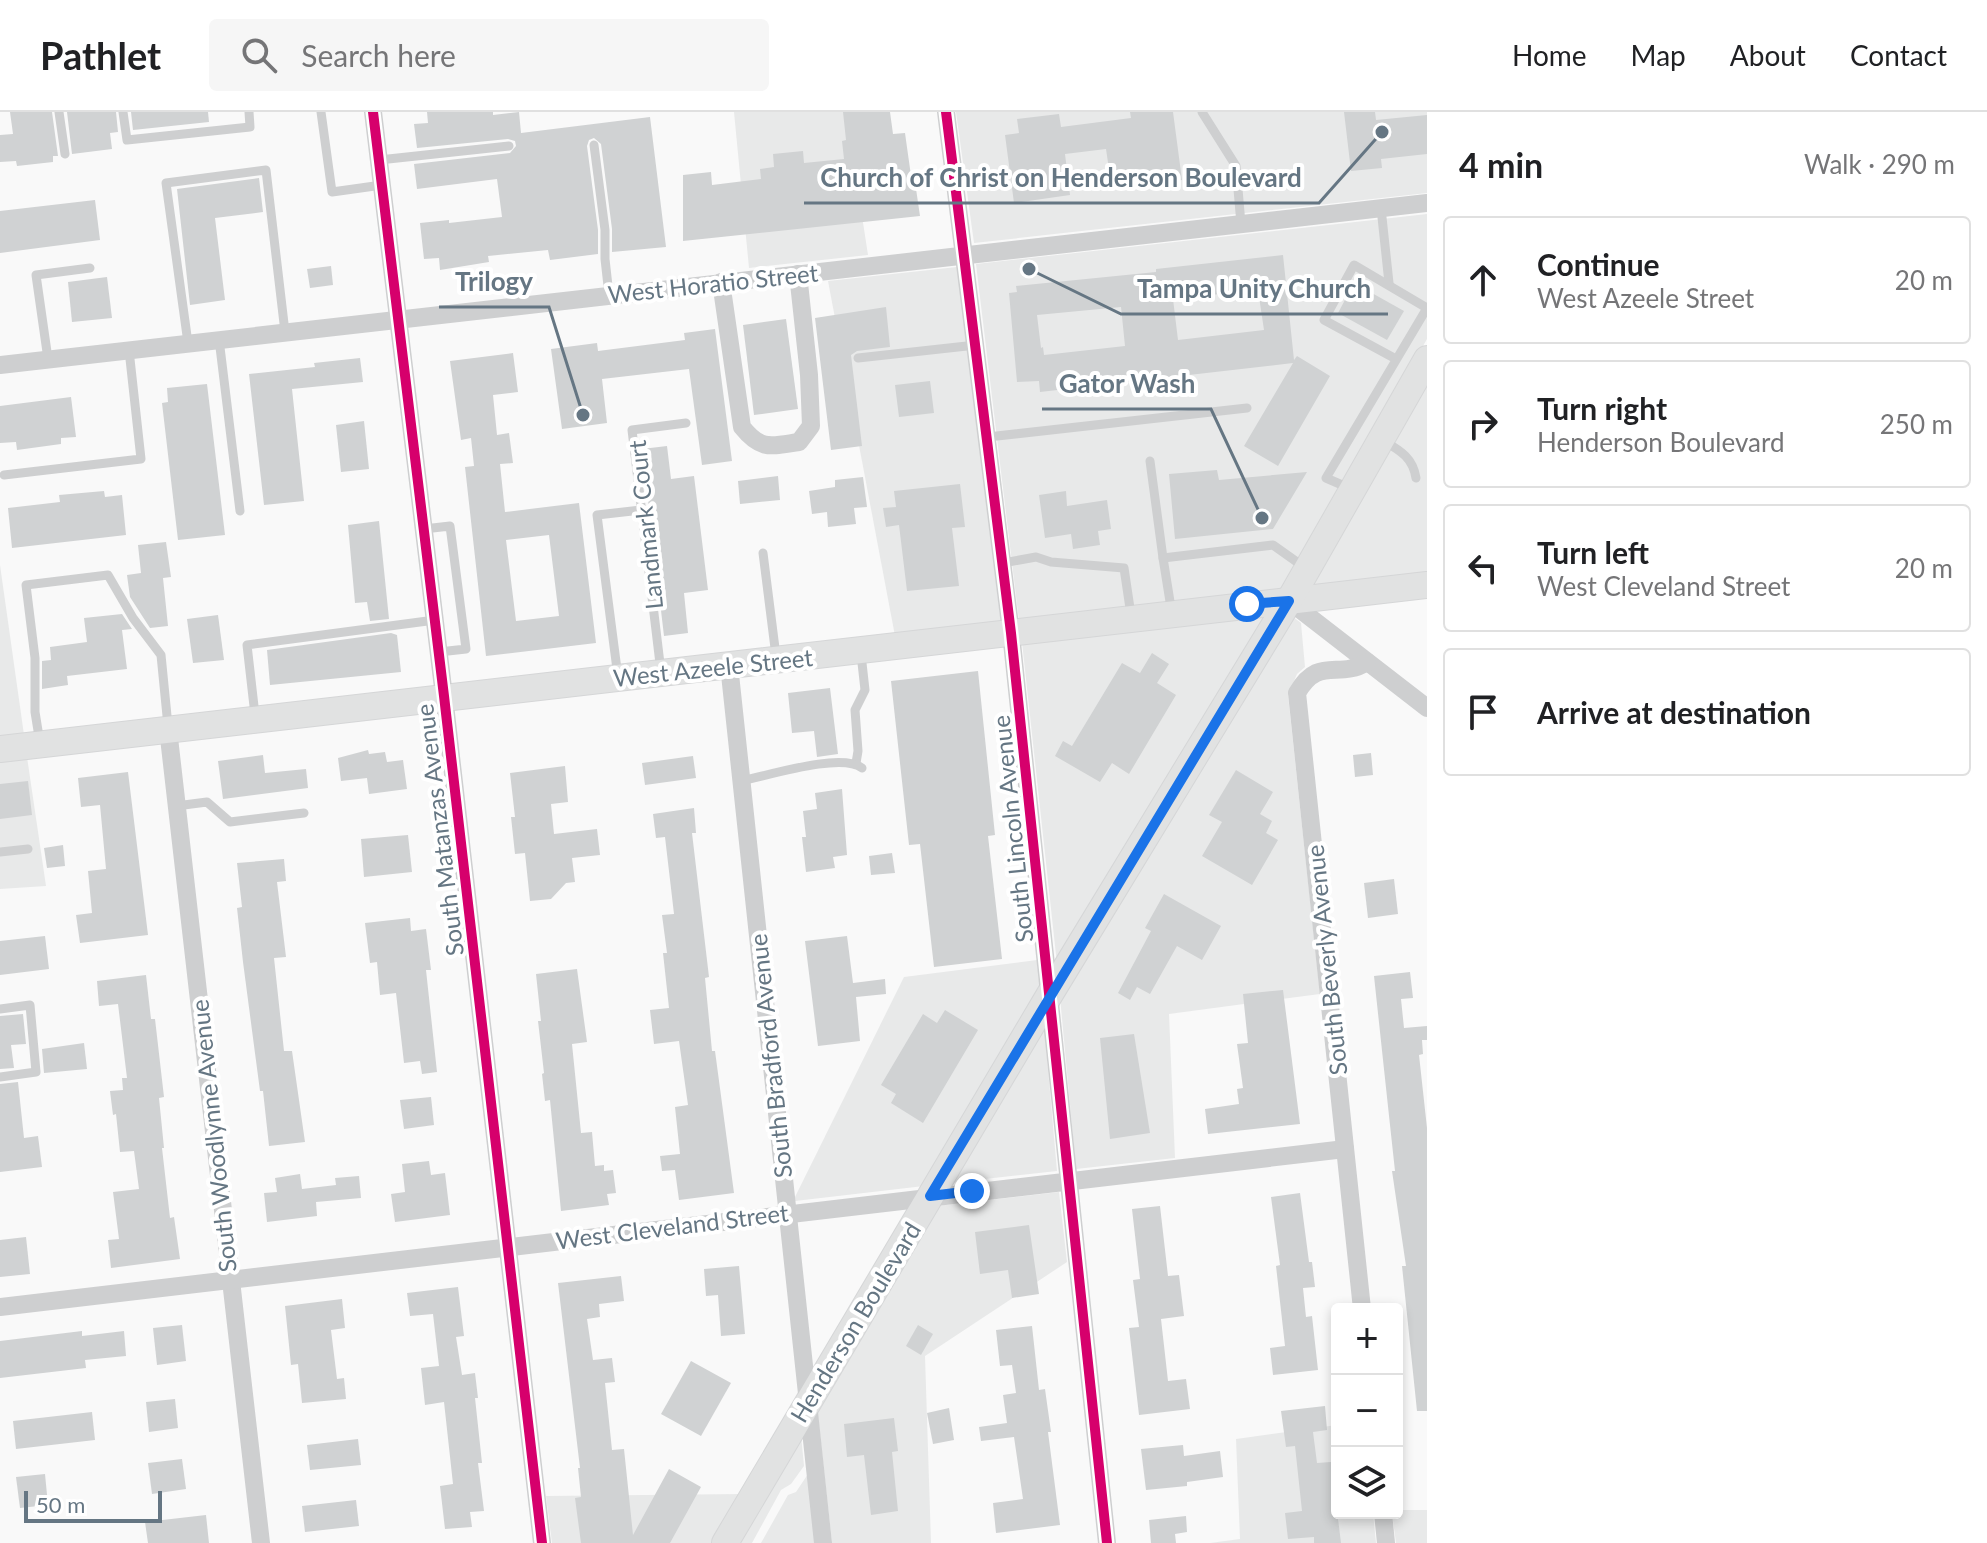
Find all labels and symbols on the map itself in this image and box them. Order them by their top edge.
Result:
callout: Church of Christ on Henderson Boulevard [804,153,1319,203]
text: Church of Christ on Henderson Boulevard [820,161,1302,193]
callout: Trilogy [439,257,549,307]
street label: West Horatio Street [607,258,820,308]
callout: Tampa Unity Church [1121,264,1388,314]
text: Trilogy [455,265,533,297]
text: Tampa Unity Church [1137,272,1371,304]
callout: Gator Wash [1042,359,1211,409]
text: Gator Wash [1059,367,1195,399]
street label: Landmark Court [622,439,668,611]
route start [1229,586,1265,622]
street label: West Azeele Street [612,642,815,692]
street label: South Matanzas Avenue [409,702,469,958]
street label: South Lincoln Avenue [986,714,1038,944]
street label: South Beverly Avenue [1299,843,1353,1077]
street label: South Bradford Avenue [743,932,797,1180]
street label: South Woodlynne Avenue [184,998,242,1274]
route end [954,1173,990,1209]
street label: West Cleveland Street [554,1197,790,1255]
street label: Henderson Boulevard [784,1217,926,1427]
scale bar [24,1487,162,1523]

